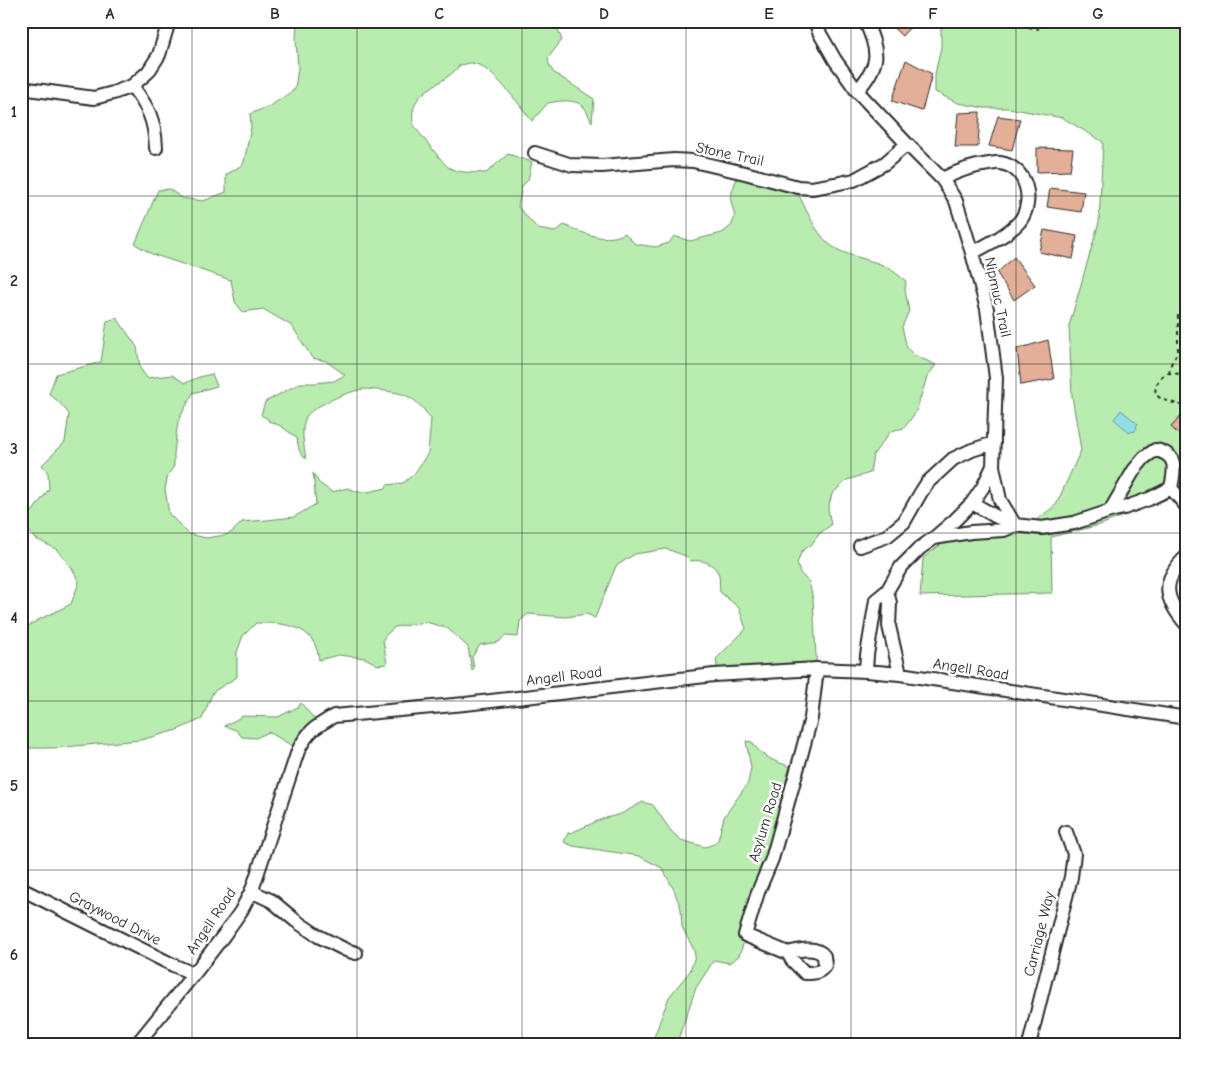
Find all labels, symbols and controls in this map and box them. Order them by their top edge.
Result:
text: A [106,5,115,23]
text: B [270,5,280,23]
text: C [434,5,444,23]
text: D [599,5,609,23]
text: E [764,5,774,23]
text: F [928,5,938,23]
text: G [1092,5,1104,23]
text: 1 [11,103,17,121]
street label: Stone Trail [694,138,766,170]
street label: Nipmuc Trail [981,255,1015,339]
text: 2 [10,272,18,290]
text: 3 [10,440,18,458]
text: 4 [10,609,18,627]
street label: Angell Road [932,654,1010,684]
street label: Angell Road [525,662,603,690]
text: 5 [10,777,18,795]
street label: Asylum Road [744,780,786,864]
street label: Angell Road [182,884,240,958]
street label: Graywood Drive [66,887,164,949]
street label: Carriage Way [1020,889,1058,978]
text: 6 [10,946,18,964]

